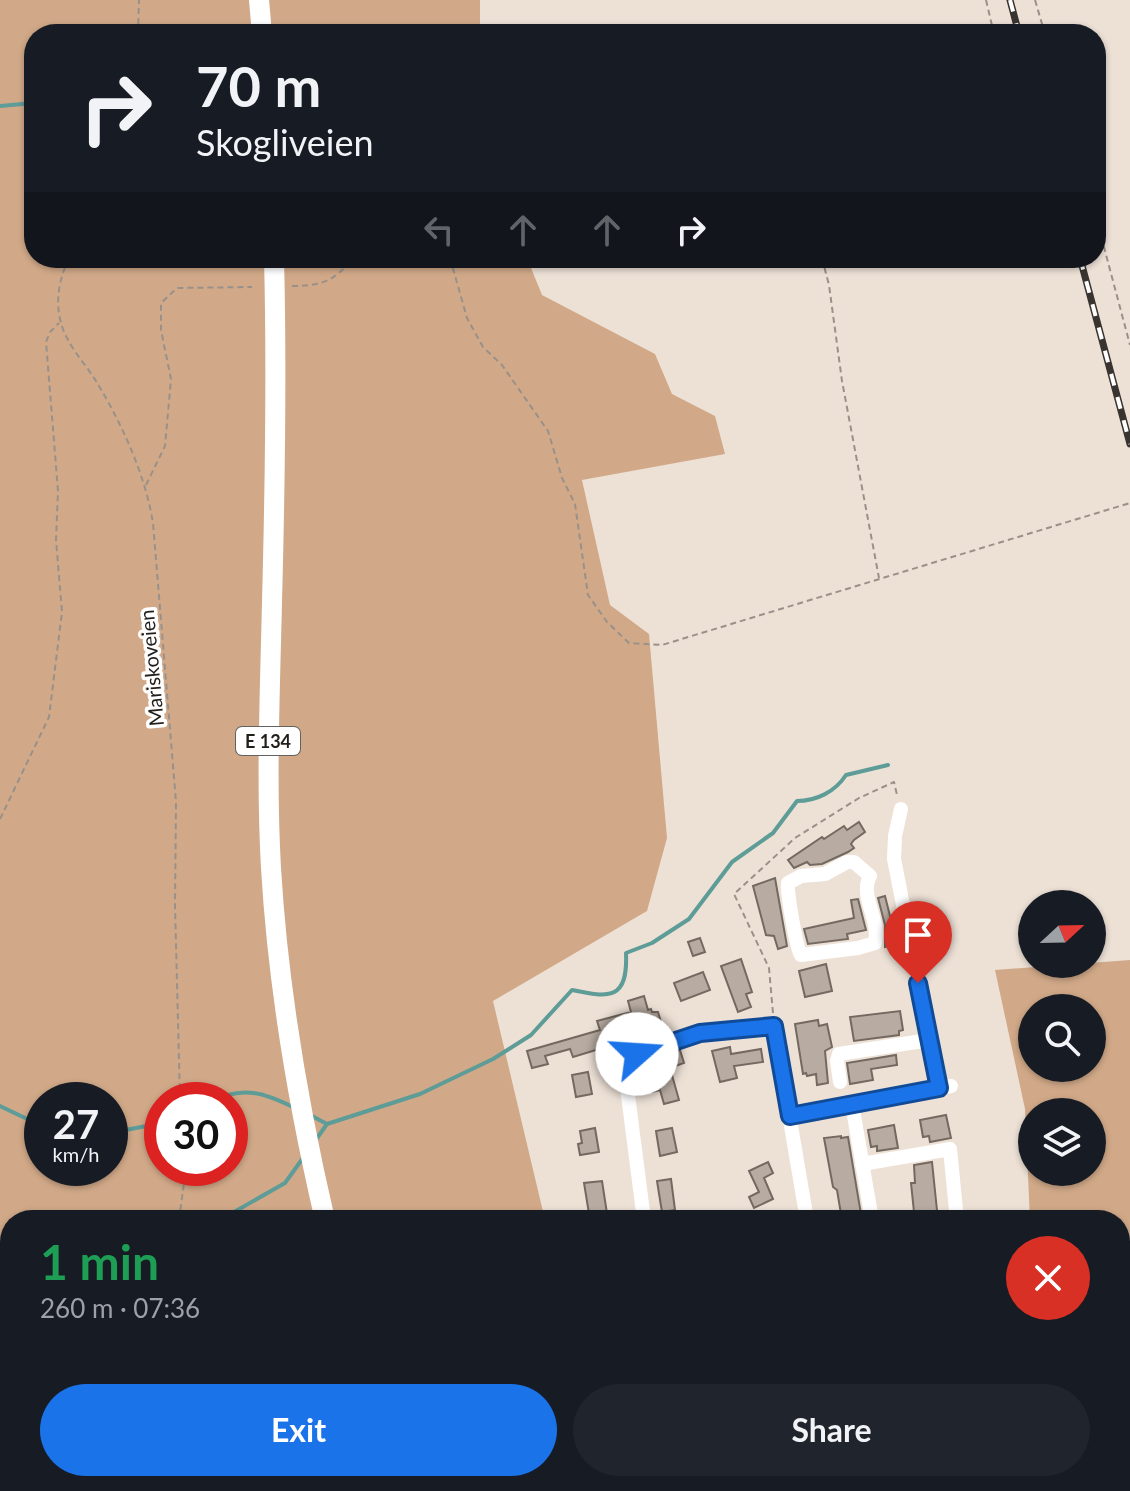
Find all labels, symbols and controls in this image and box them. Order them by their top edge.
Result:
text: 70 m [196,52,321,119]
icon: right [64,56,168,160]
text: Skogliveien [196,120,373,164]
icon: left [417,208,461,252]
icon: ahead [501,208,545,252]
icon: ahead [585,208,629,252]
icon: right [669,208,713,252]
street label: Mariskoveien [134,609,168,727]
road number: E 134 [236,727,300,755]
north arrow [1018,890,1106,978]
map controls [1018,890,1106,1186]
pin [884,901,952,983]
icon: arrive [896,913,940,957]
button: search [1018,994,1106,1082]
position arrow [595,1012,679,1096]
speed limit sign: 30 [144,1082,248,1186]
button: layers [1018,1098,1106,1186]
text: 27 [53,1100,99,1148]
text: km/h [53,1142,99,1166]
text: 1 min [40,1233,159,1290]
button: close [1006,1236,1090,1320]
text: 260 m · 07:36 [40,1292,200,1324]
button: Exit [40,1384,557,1476]
button: Share [573,1384,1090,1476]

